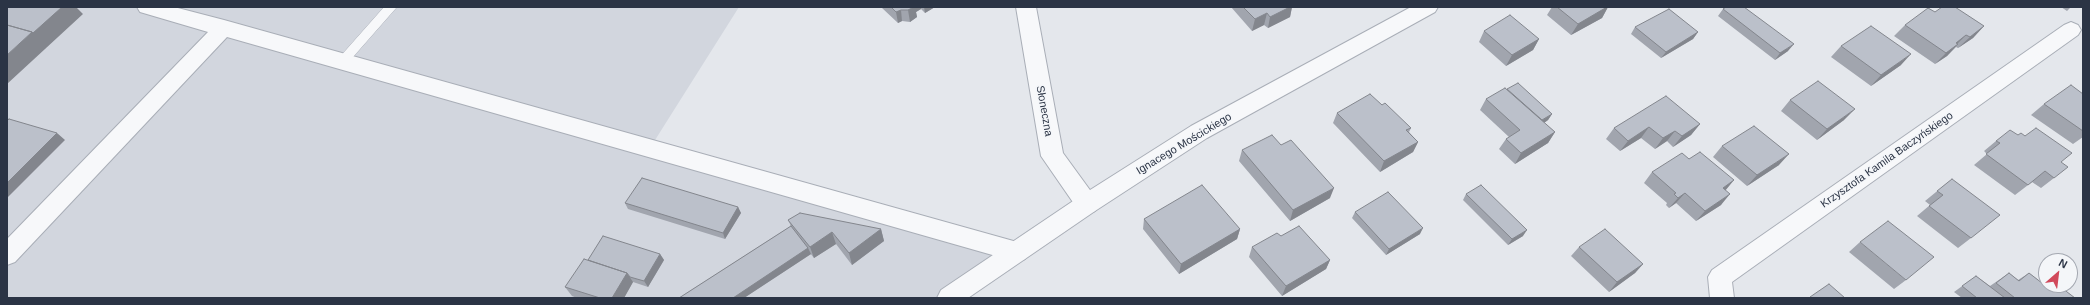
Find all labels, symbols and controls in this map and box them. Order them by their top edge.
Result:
street label: Słoneczna [1033,85,1055,137]
street label: Krzysztofa Kamila Baczyńskiego [1818,109,1956,211]
street label: Ignacego Mościckiego [1134,110,1234,178]
north arrow [2038,253,2078,293]
text: N [2057,256,2069,270]

